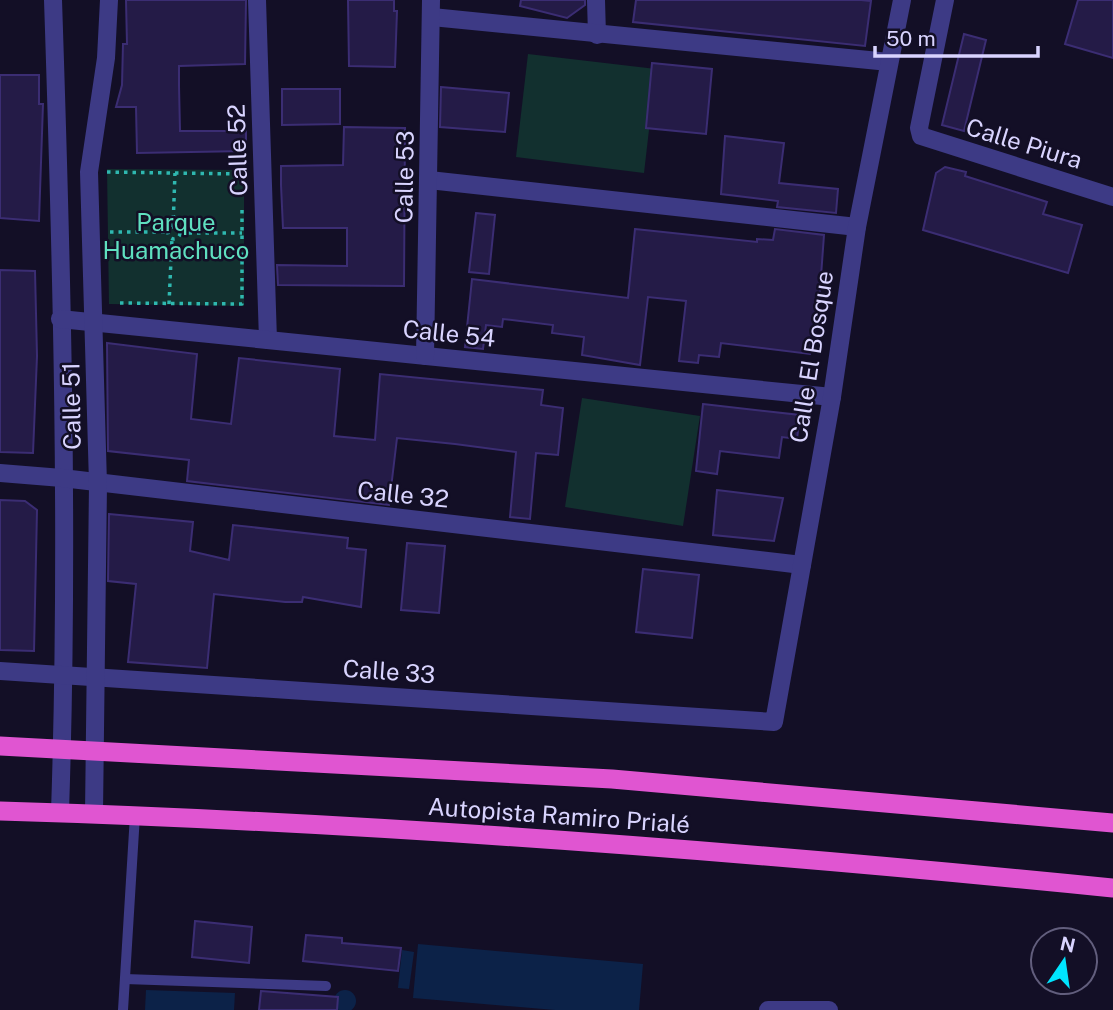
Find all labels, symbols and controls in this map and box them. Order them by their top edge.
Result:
scale bar [875,14,1038,58]
text: 50 m [886,26,936,51]
street label: Calle 52 [221,103,253,197]
street label: Calle Piura [963,112,1086,174]
street label: Calle 53 [389,130,419,224]
park label: Parque Huamachuco [103,208,249,264]
street label: Calle El Bosque [784,269,838,445]
street label: Calle 54 [401,314,497,352]
street label: Calle 51 [56,362,86,450]
street label: Calle 32 [356,475,450,513]
street label: Calle 33 [342,654,436,688]
street label: Autopista Ramiro Prialé [427,792,691,838]
north arrow [1029,926,1099,996]
text: N [1058,932,1078,957]

